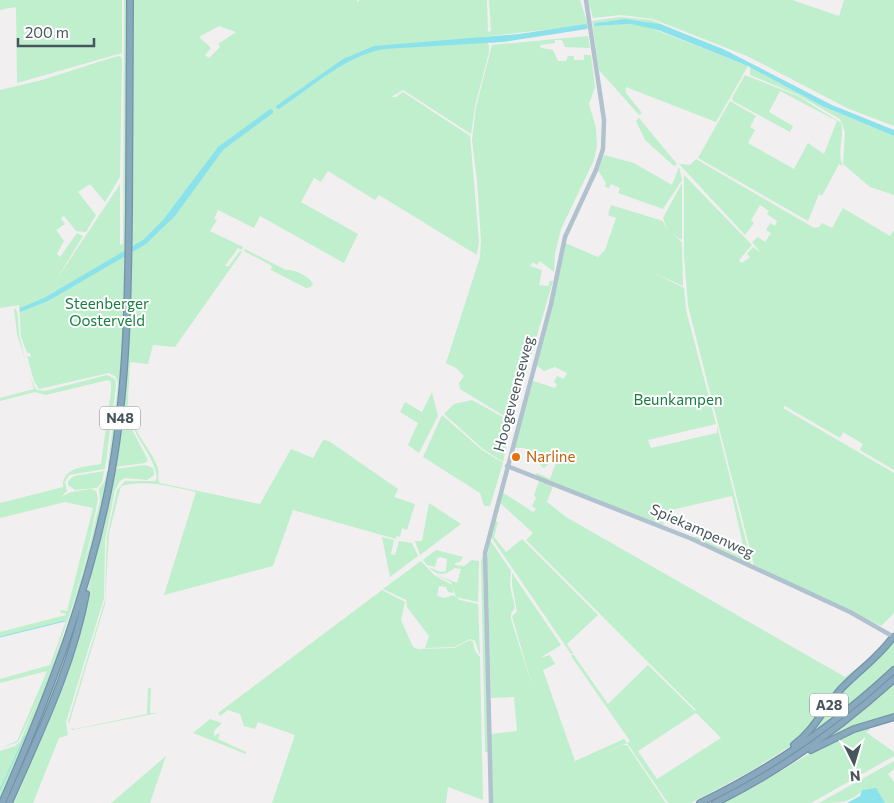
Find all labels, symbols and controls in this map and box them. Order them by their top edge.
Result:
scale bar [18,15,94,47]
text: 200 m [25,23,69,41]
park label: Steenberger Oosterveld [65,294,149,329]
street label: Hoogeveenseweg [489,334,537,454]
park label: Beunkampen [633,390,723,408]
road number: N48 [100,406,140,429]
place label: Narline [526,447,575,465]
marker: Narline [510,451,522,463]
street label: Spiekampenweg [648,499,757,561]
road number: A28 [810,694,848,716]
north arrow [829,738,879,788]
text: N [849,768,861,785]

